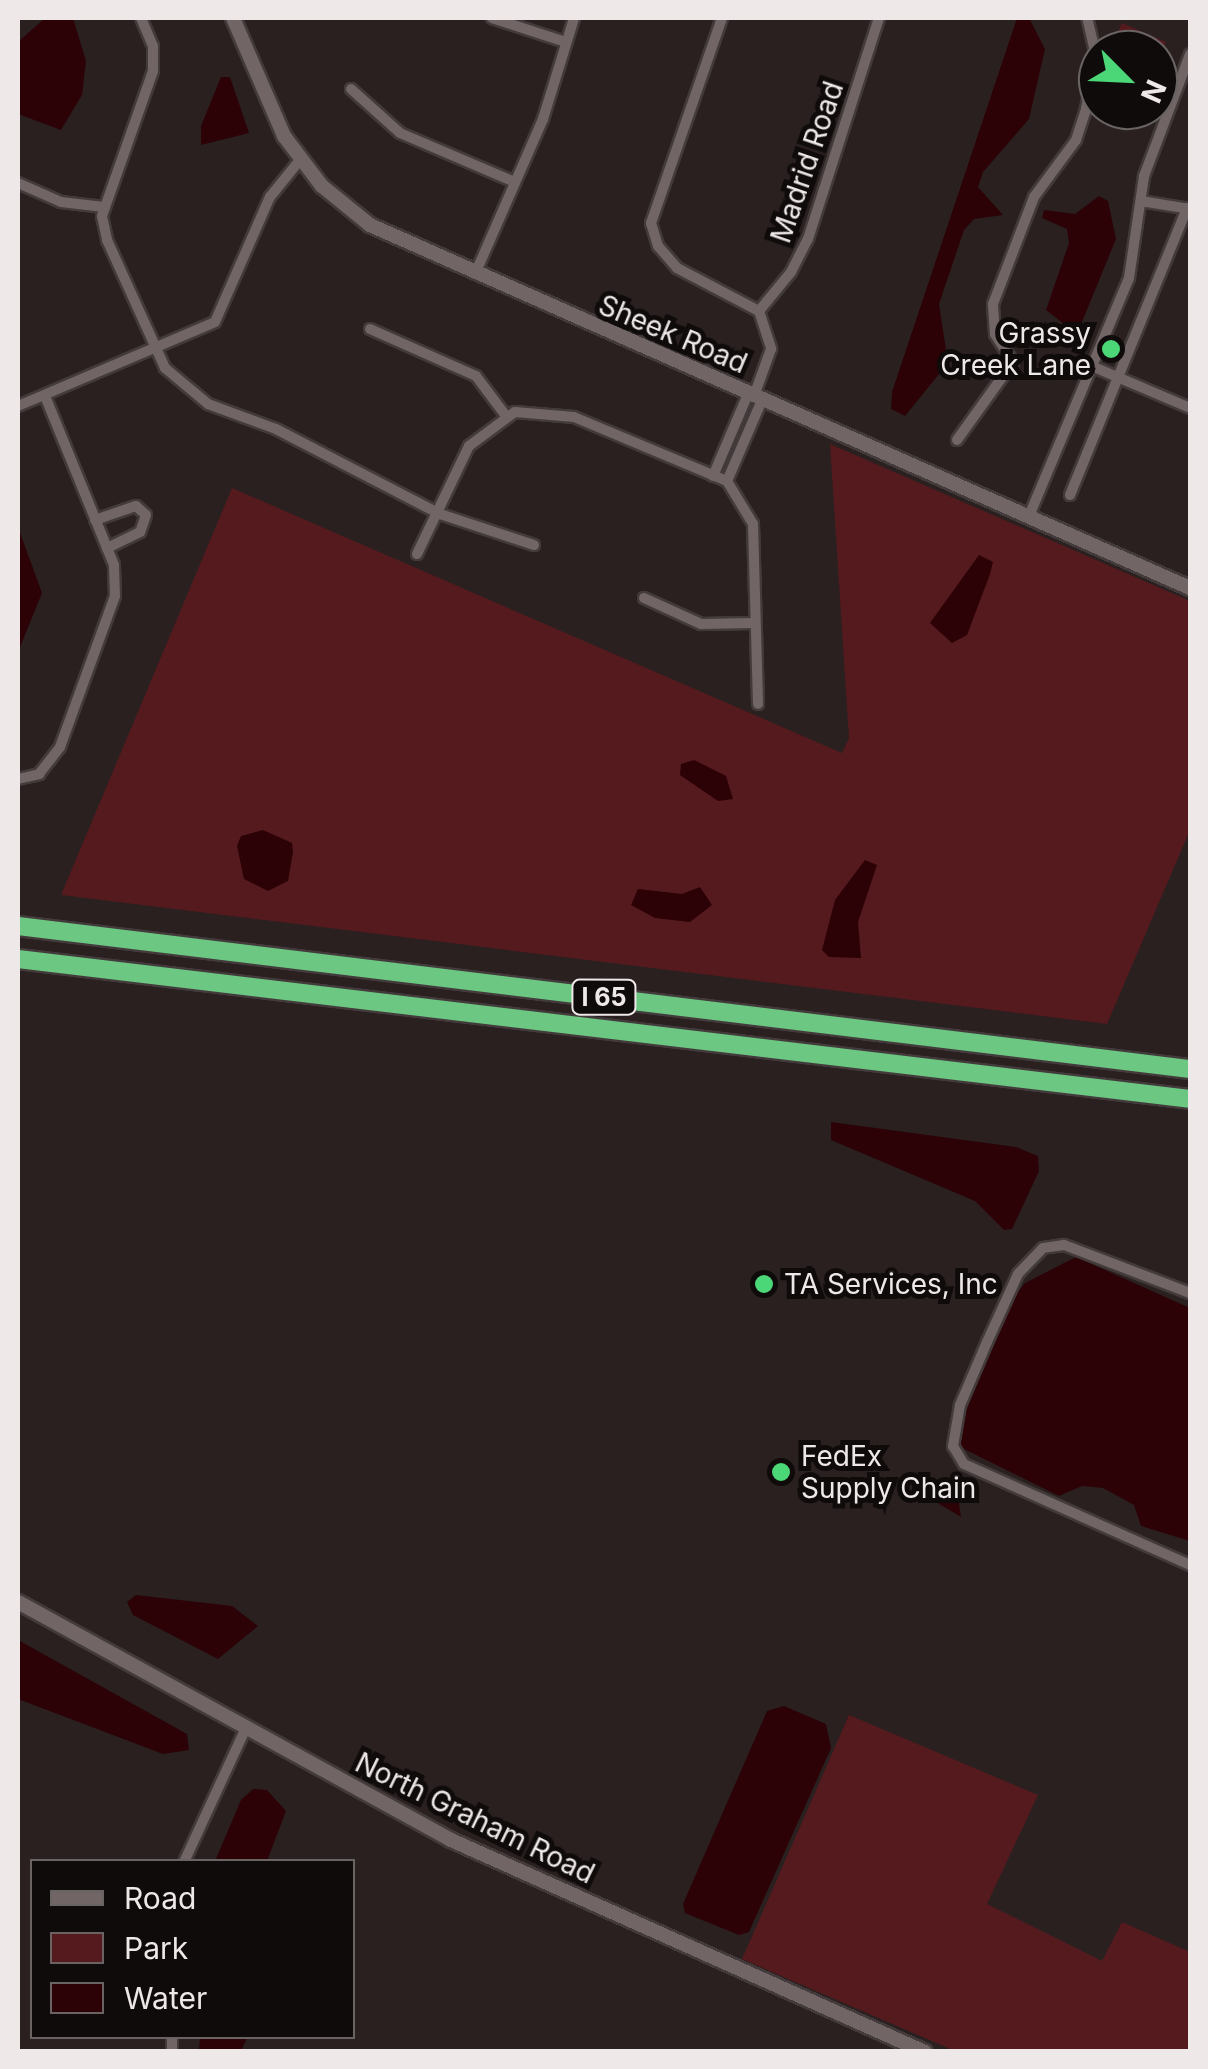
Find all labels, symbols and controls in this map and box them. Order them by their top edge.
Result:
north arrow [1078,30,1178,130]
text: N [1134,75,1173,108]
street label: Madrid Road [764,77,850,247]
street label: Sheek Road [594,288,752,380]
place label: Grassy Creek Lane [940,316,1091,382]
marker: Grassy Creek Lane [1100,338,1122,360]
road number: I 65 [569,977,639,1017]
place label: TA Services, Inc [784,1267,998,1301]
marker: TA Services, Inc [753,1273,775,1295]
place label: FedEx Supply Chain [801,1439,976,1505]
marker: FedEx Supply Chain [770,1461,792,1483]
street label: North Graham Road [350,1746,600,1890]
legend [30,1859,355,2039]
text: Road [124,1880,196,1916]
text: Park [124,1930,188,1966]
text: Water [124,1980,207,2016]

